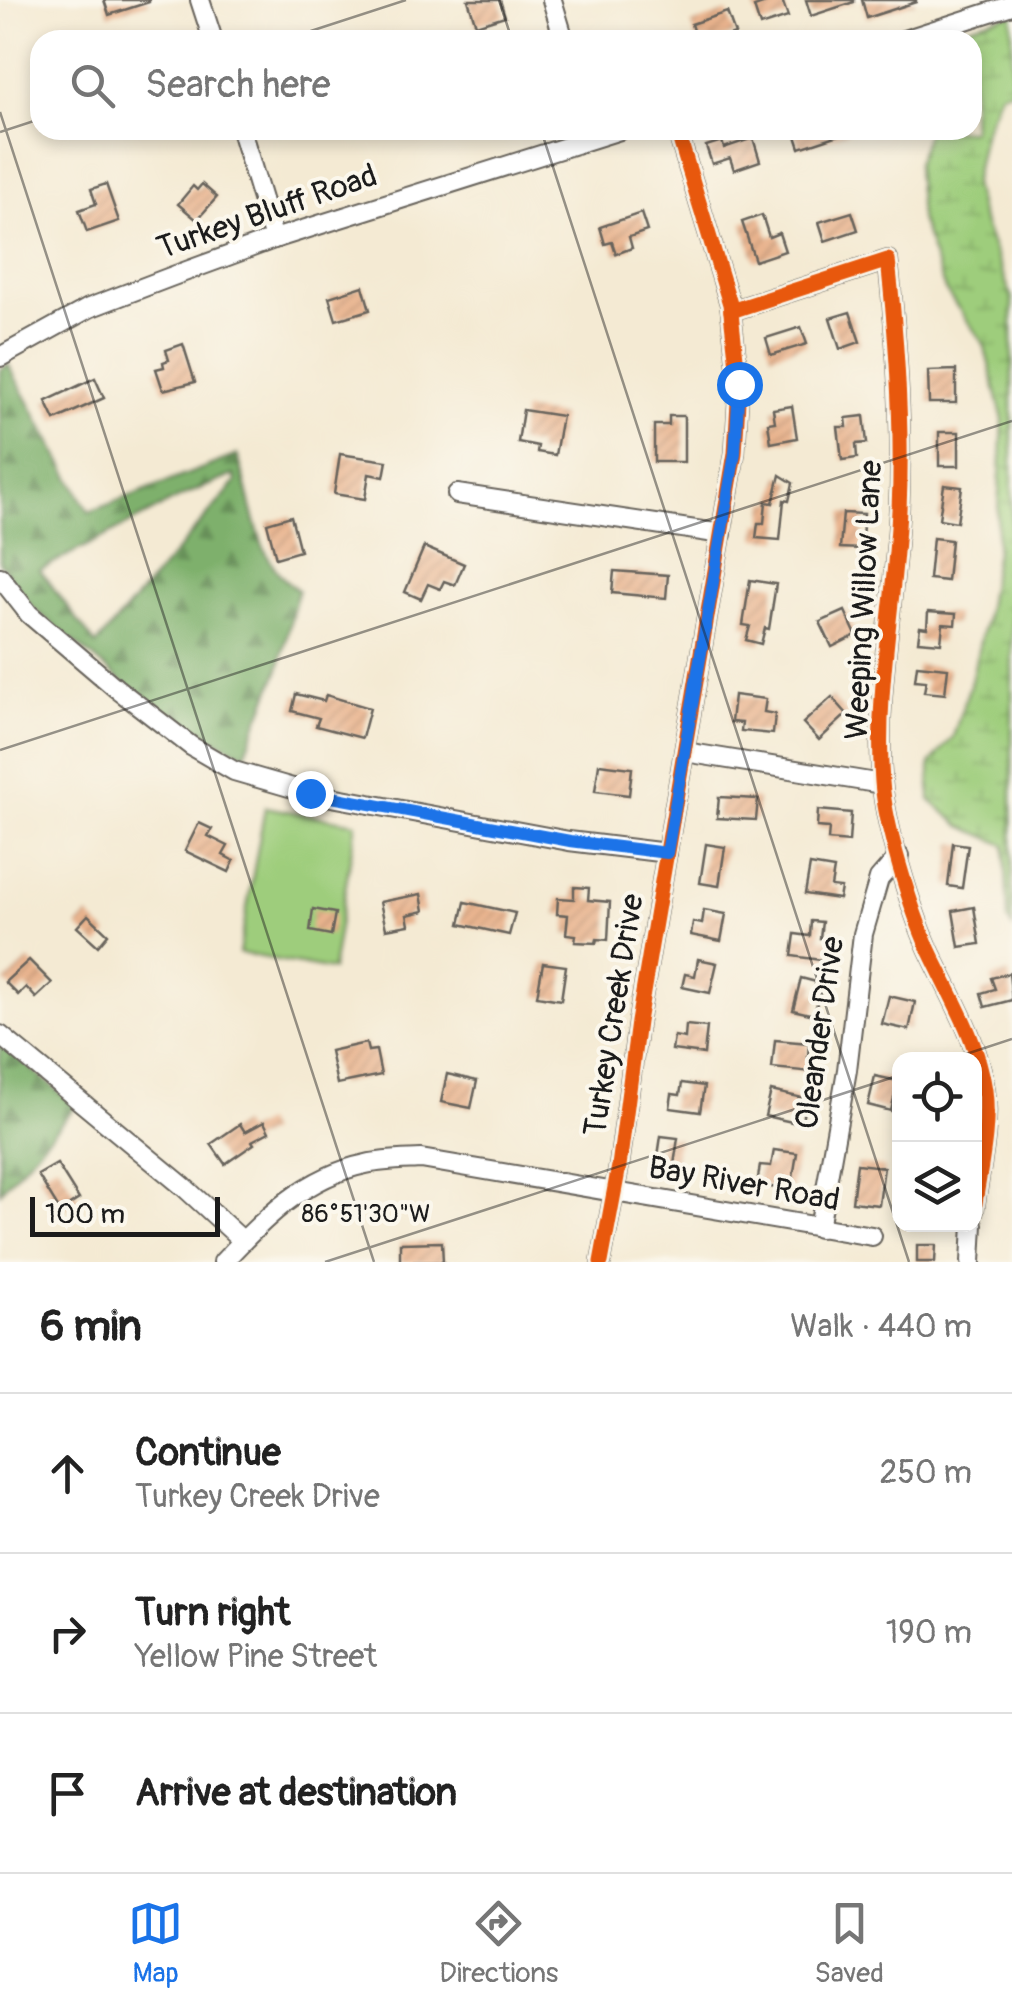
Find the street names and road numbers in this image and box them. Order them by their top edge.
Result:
street label: Turkey Bluff Road [152,156,382,268]
street label: Weeping Willow Lane [837,459,891,741]
street label: Turkey Creek Drive [575,891,653,1139]
street label: Oleander Drive [787,934,853,1132]
street label: Bay River Road [645,1147,843,1221]

